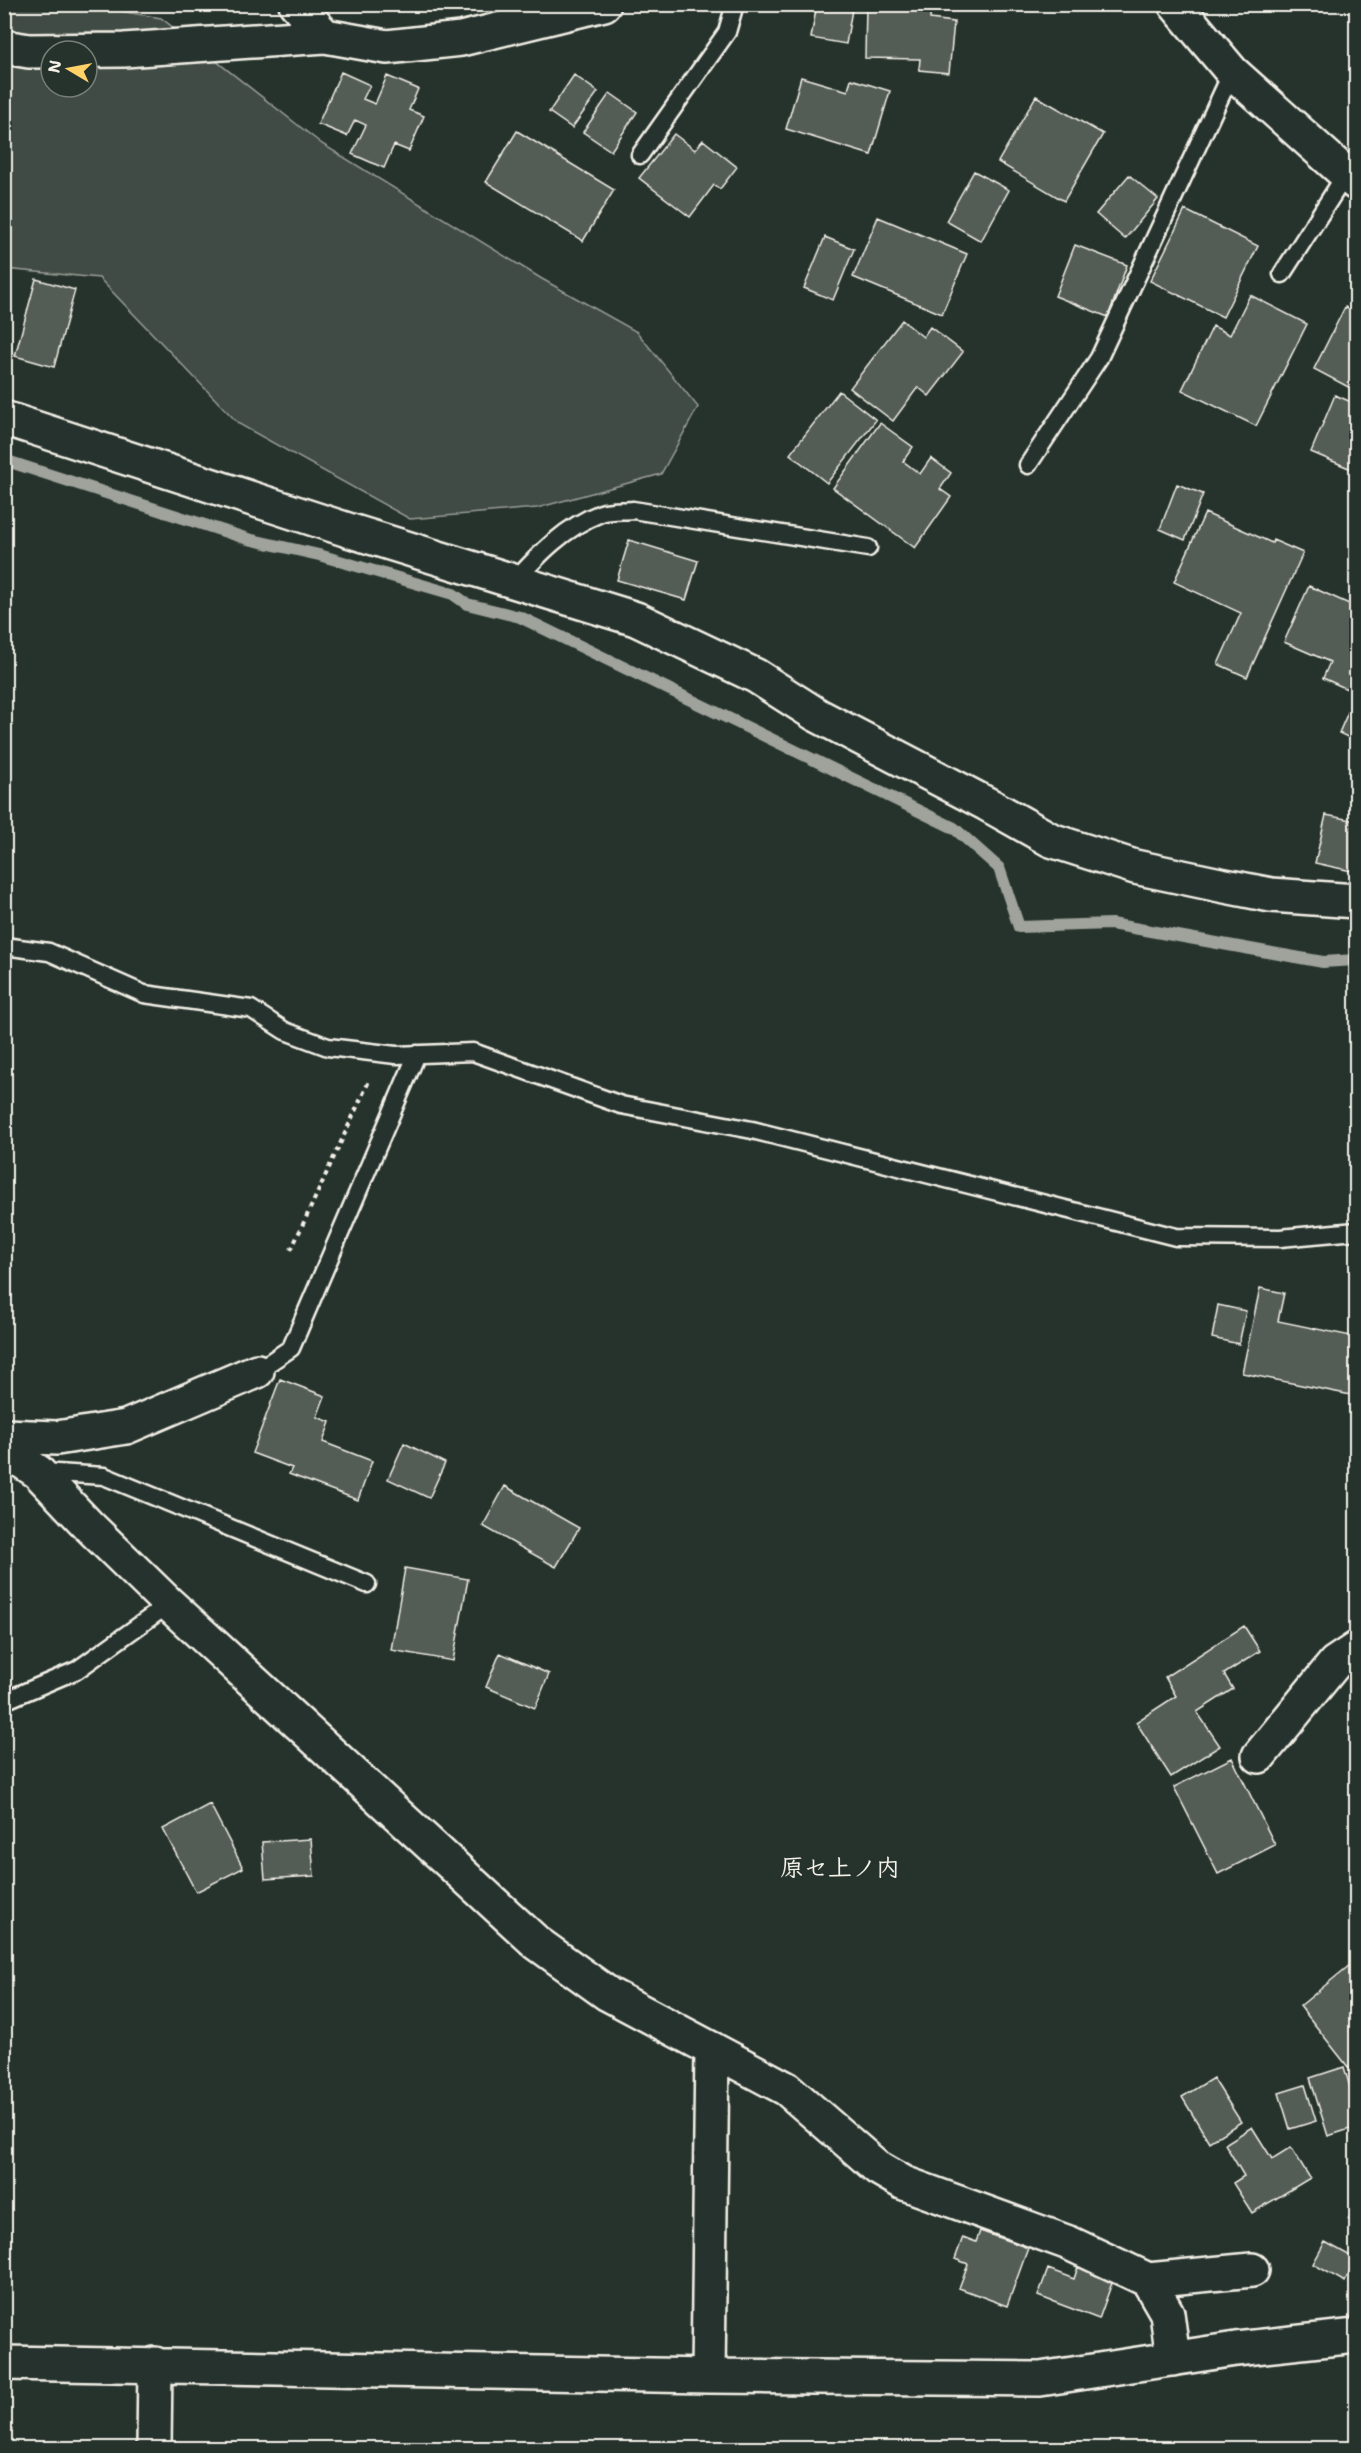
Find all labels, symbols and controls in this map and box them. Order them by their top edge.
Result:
north arrow [39,39,99,99]
text: N [43,58,66,75]
district label: 原セ上ノ内 [780,1852,900,1884]

